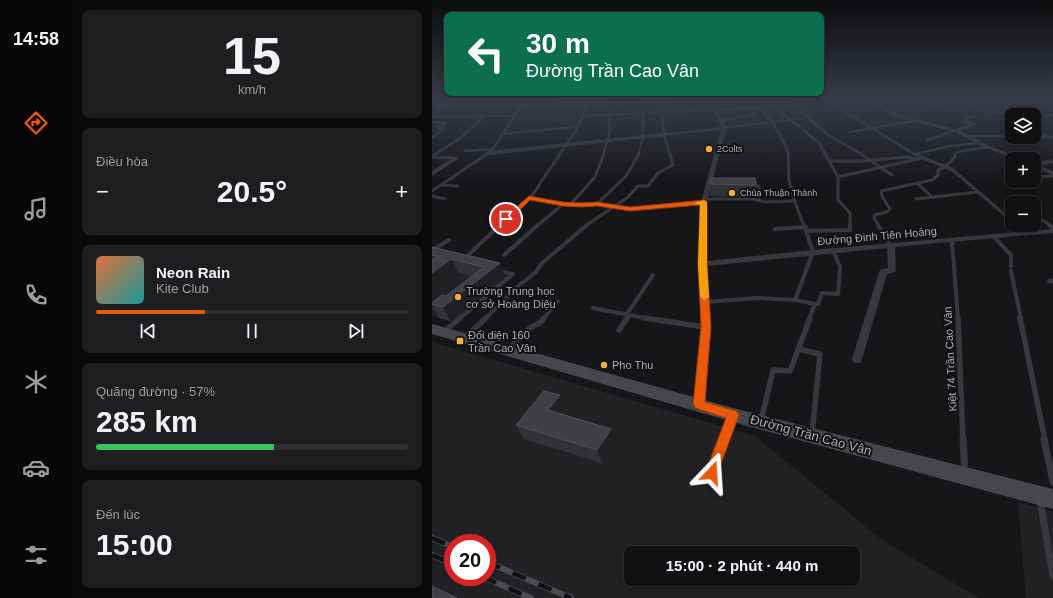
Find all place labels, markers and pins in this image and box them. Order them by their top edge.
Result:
marker: 2Colts [704,144,714,154]
place label: 2Colts [717,144,743,154]
marker: Chùa Thuận Thành [727,188,737,198]
place label: Chùa Thuận Thành [740,188,817,198]
pin [489,202,523,236]
place label: Trường Trung học cơ sở Hoàng Diệu [466,285,556,310]
marker: Trường Trung học cơ sở Hoàng Diệu [453,292,463,302]
place label: Đối diện 160 Trần Cao Vân [468,329,536,354]
marker: Đối diện 160 Trần Cao Vân [455,336,465,346]
place label: Pho Thu [612,359,653,371]
marker: Pho Thu [599,360,609,370]

